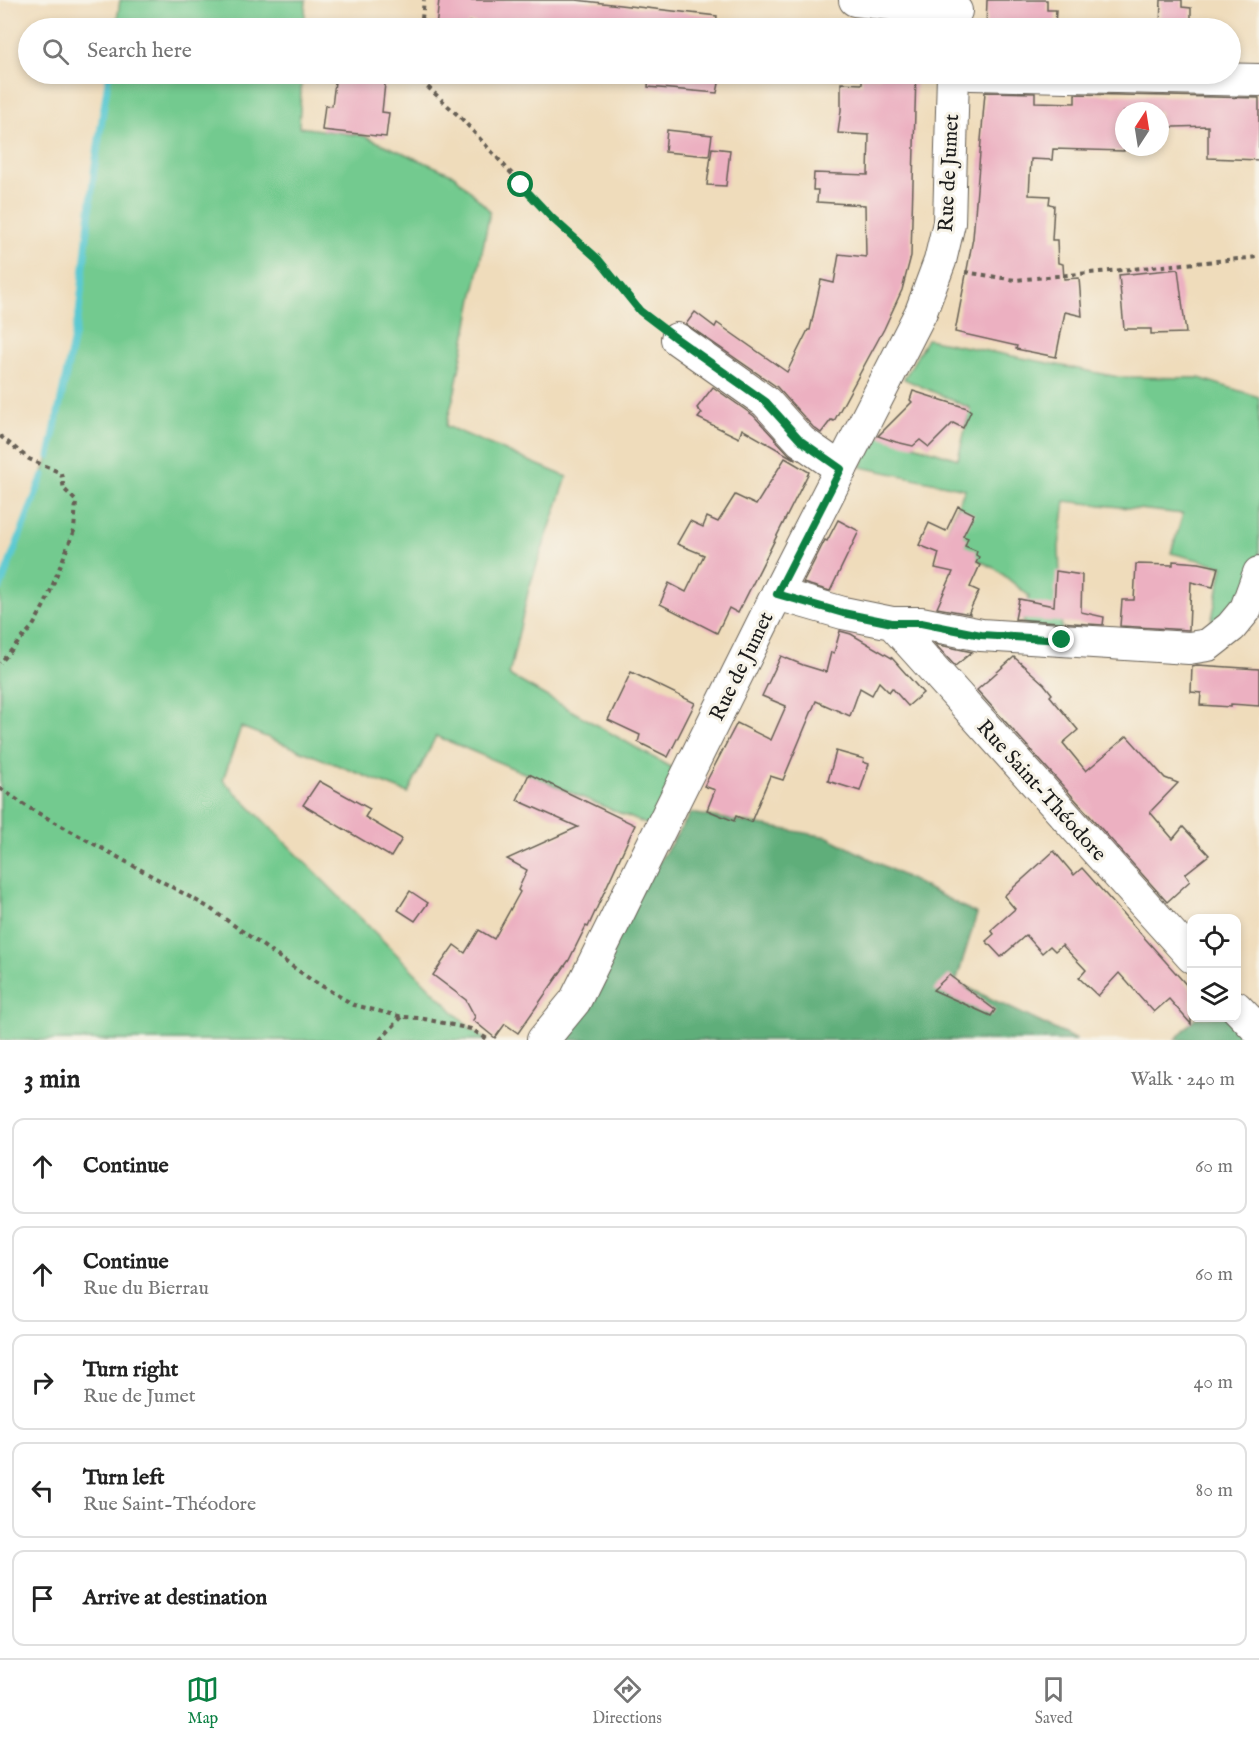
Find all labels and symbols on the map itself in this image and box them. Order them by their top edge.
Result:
north arrow [1115,102,1169,156]
street label: Rue de Jumet [933,113,966,233]
route start [507,171,533,197]
street label: Rue de Jumet [704,608,780,726]
route end [1048,626,1074,652]
street label: Rue Saint-Théodore [970,714,1112,868]

